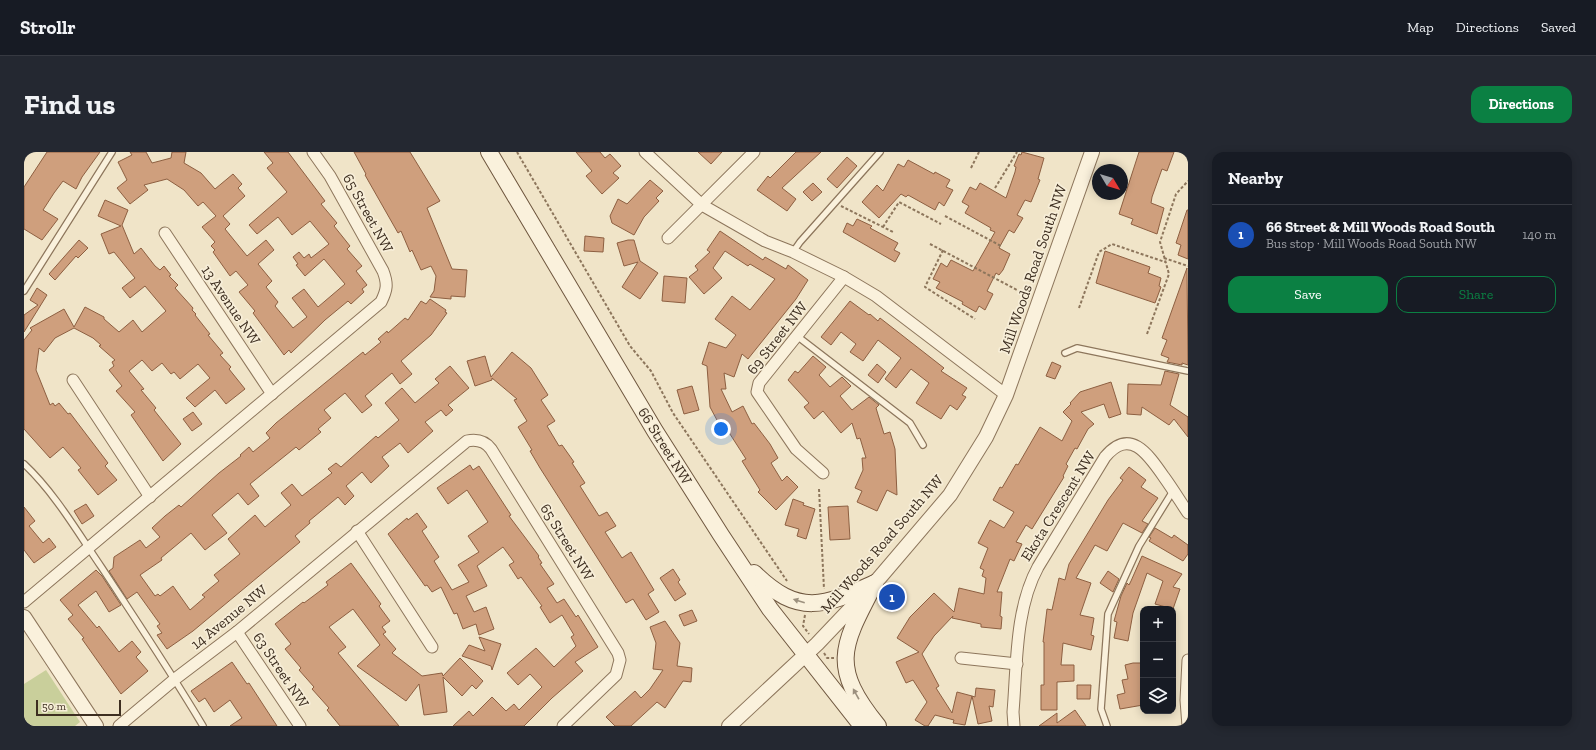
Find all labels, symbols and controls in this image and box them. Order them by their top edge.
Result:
text: Strollr [20,16,76,39]
text: Map [1407,19,1434,36]
text: Directions [1456,19,1519,36]
text: Saved [1541,19,1576,36]
button: Directions [1471,86,1572,123]
text: Find us [24,88,115,121]
north arrow [1092,164,1128,200]
text: Nearby [1228,168,1283,188]
street label: 65 Street NW [339,171,397,255]
street label: Mill Woods Road South NW [996,182,1070,356]
text: 66 Street & Mill Woods Road South [1266,218,1495,236]
text: 1 [1238,227,1244,242]
text: 140 m [1522,227,1556,242]
text: Bus stop · Mill Woods Road South NW [1266,236,1477,251]
street label: 13 Avenue NW [198,262,264,348]
button: Save [1228,276,1388,313]
button: Share [1396,276,1556,313]
street label: 69 Street NW [743,298,811,378]
street label: 66 Street NW [634,404,696,488]
your location [711,419,731,439]
street label: Ekota Crescent NW [1017,448,1099,564]
street label: Mill Woods Road South NW [817,471,947,617]
street label: 65 Street NW [536,500,598,584]
street label: 14 Avenue NW [187,581,271,653]
pin: 1 [879,582,905,612]
one-way arrow [793,598,805,604]
map controls [1140,606,1176,714]
button: + [1140,606,1176,642]
street label: 63 Street NW [249,629,313,711]
button: − [1140,642,1176,678]
button: layers [1140,678,1176,714]
one-way arrow [852,688,859,700]
scale bar [36,698,121,717]
text: 50 m [42,700,66,713]

